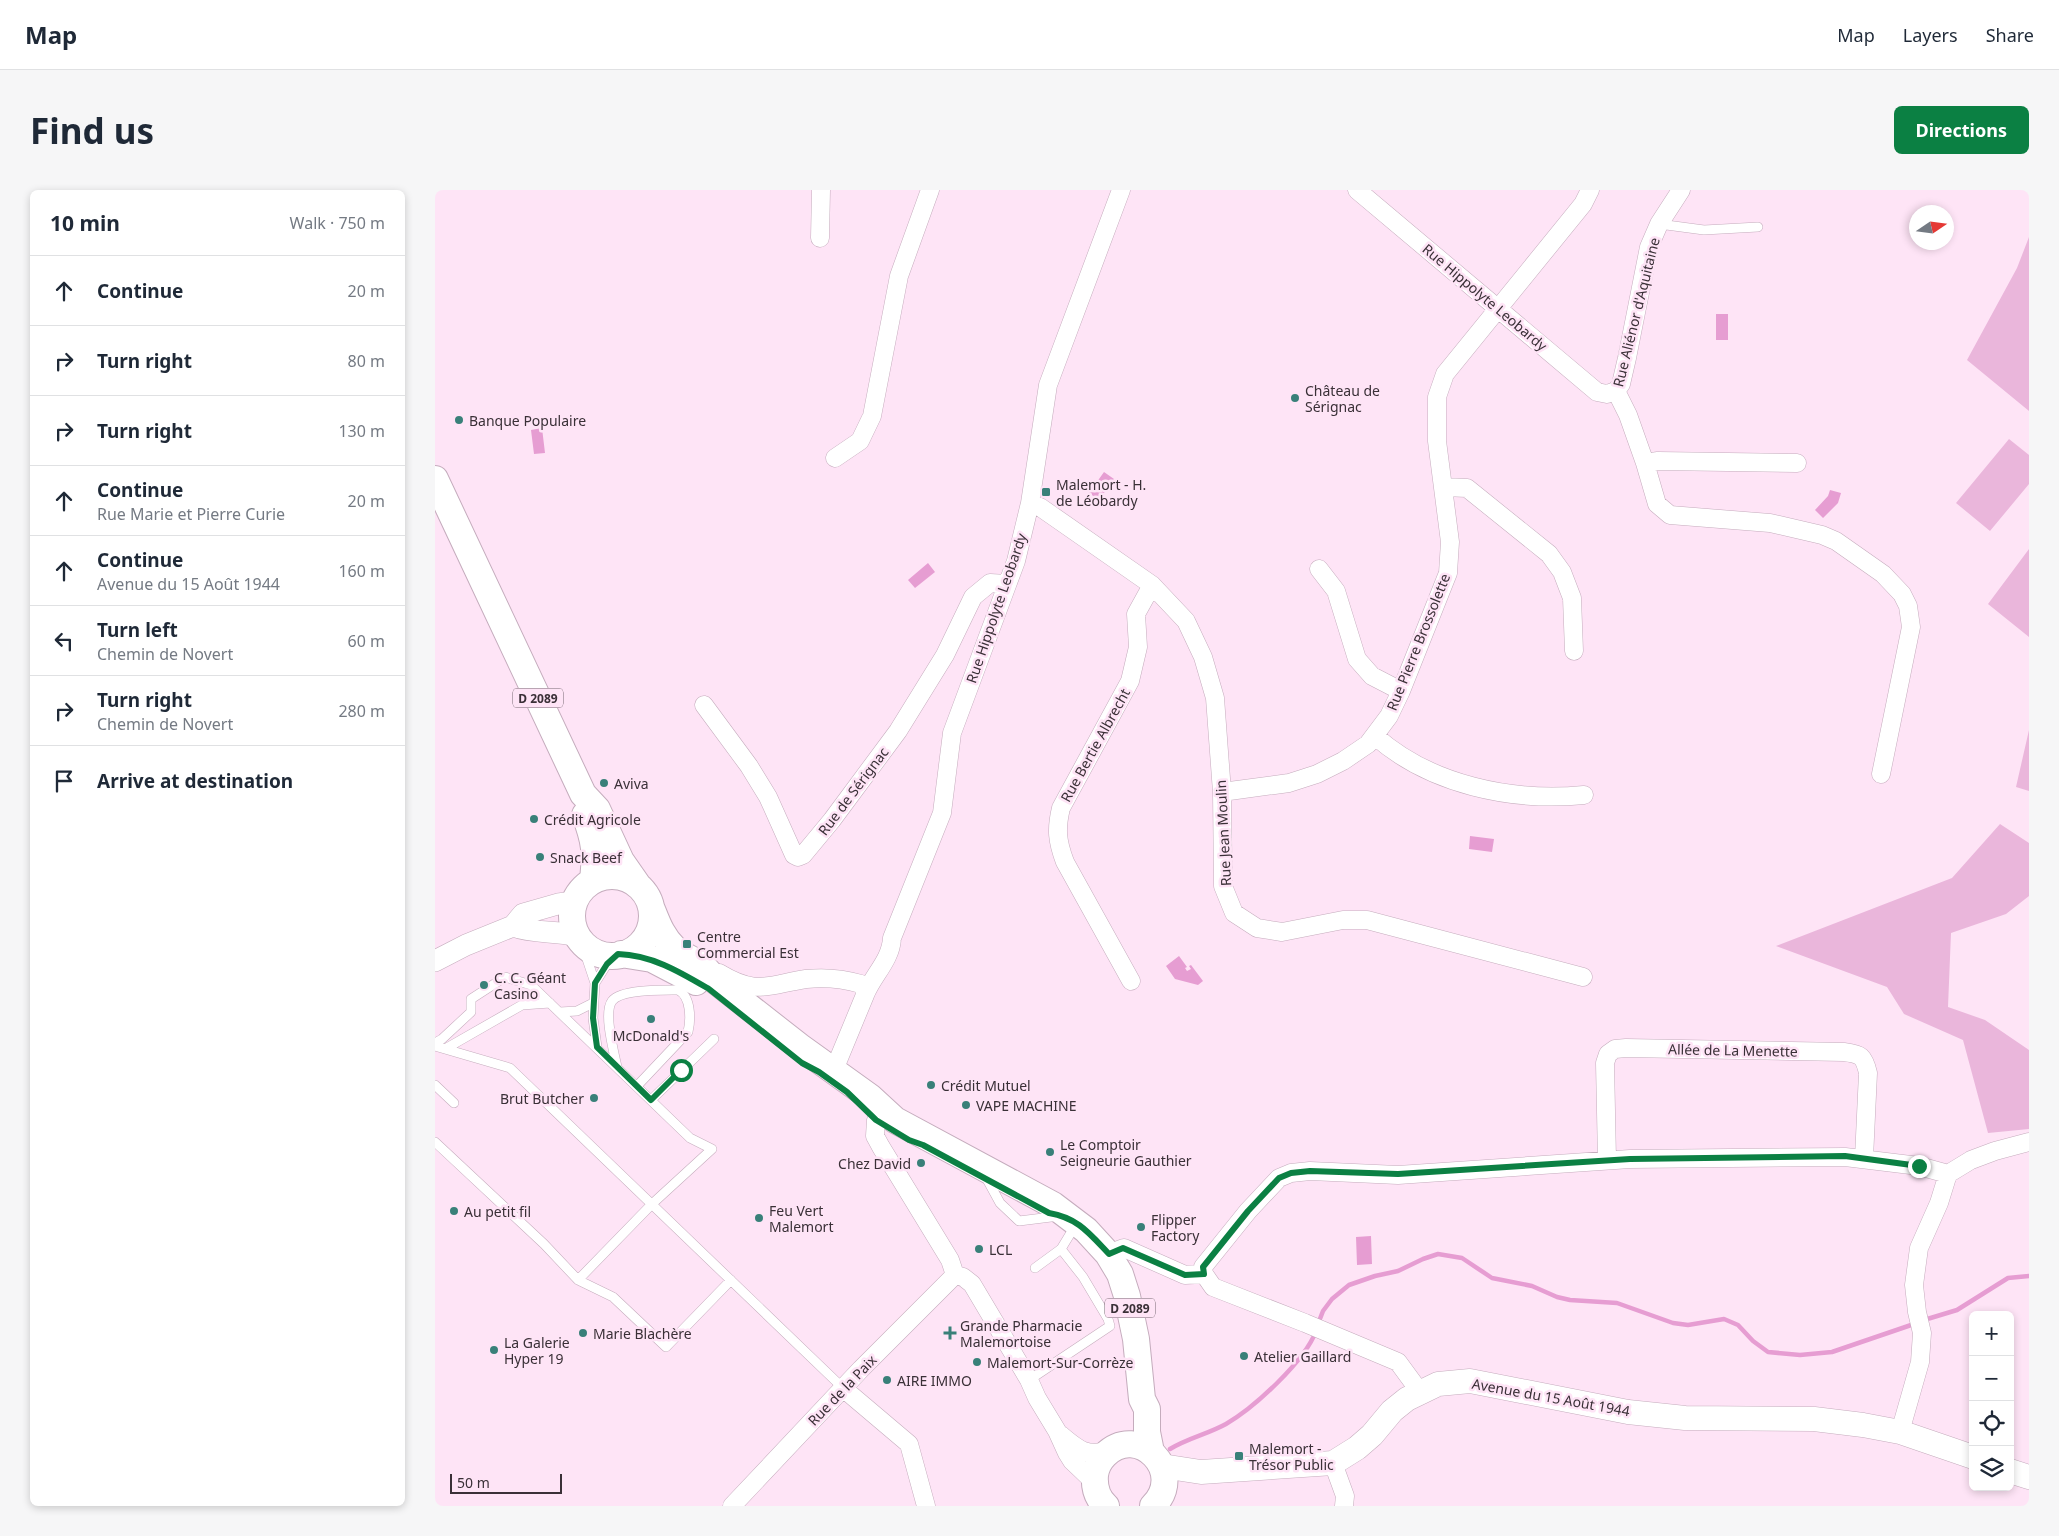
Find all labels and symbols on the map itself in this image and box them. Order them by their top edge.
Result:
north arrow [1909,205,1954,250]
street label: Rue Aliénor d'Aquitaine [1608,235,1664,389]
street label: Rue Hippolyte Leobardy [1419,239,1552,355]
place label: Château de Sérignac [1305,381,1380,416]
marker: Château de Sérignac [1289,392,1301,404]
place label: Banque Populaire [469,411,586,430]
marker: Banque Populaire [453,414,465,426]
place label: Malemort - H. de Léobardy [1056,475,1146,510]
marker: Malemort - H. de Léobardy [1040,486,1052,498]
street label: Rue Hippolyte Leobardy [961,530,1031,685]
street label: Rue Pierre Brossolette [1382,571,1454,713]
street label: Rue Bertie Albrecht [1056,685,1134,805]
road number: D 2089 [513,688,563,708]
street label: Rue de Sérignac [814,743,893,839]
place label: Aviva [614,774,649,793]
marker: Aviva [598,777,610,789]
street label: Rue Jean Moulin [1211,779,1235,887]
place label: Crédit Agricole [544,810,641,829]
marker: Crédit Agricole [528,813,540,825]
place label: Snack Beef [550,848,623,867]
marker: Snack Beef [534,851,546,863]
place label: Centre Commercial Est [697,927,799,962]
marker: Centre Commercial Est [681,938,693,950]
place label: C. C. Géant Casino [494,968,566,1003]
marker: C. C. Géant Casino [478,979,490,991]
marker: McDonald's [645,1013,657,1025]
place label: McDonald's [613,1026,689,1045]
street label: Allée de La Menette [1668,1039,1798,1061]
route start [670,1059,693,1082]
place label: Crédit Mutuel [941,1076,1031,1095]
marker: Crédit Mutuel [925,1079,937,1091]
place label: Brut Butcher [500,1089,584,1108]
marker: Brut Butcher [588,1092,600,1104]
place label: VAPE MACHINE [976,1096,1076,1115]
marker: VAPE MACHINE [960,1099,972,1111]
place label: Le Comptoir Seigneurie Gauthier [1060,1135,1192,1170]
marker: Le Comptoir Seigneurie Gauthier [1044,1146,1056,1158]
place label: Chez David [838,1154,911,1173]
route end [1908,1155,1931,1178]
marker: Chez David [915,1157,927,1169]
place label: Feu Vert Malemort [769,1201,833,1236]
place label: Au petit fil [464,1202,531,1221]
marker: Au petit fil [448,1205,460,1217]
place label: Flipper Factory [1151,1210,1200,1245]
marker: Feu Vert Malemort [753,1212,765,1224]
marker: Flipper Factory [1135,1221,1147,1233]
place label: LCL [989,1240,1012,1259]
marker: LCL [973,1243,985,1255]
road number: D 2089 [1105,1298,1155,1318]
place label: Grande Pharmacie Malemortoise [960,1316,1082,1351]
place label: Marie Blachère [593,1324,692,1343]
marker: Marie Blachère [577,1327,589,1339]
marker: Grande Pharmacie Malemortoise [944,1327,956,1339]
place label: La Galerie Hyper 19 [504,1333,570,1368]
marker: La Galerie Hyper 19 [488,1344,500,1356]
place label: Atelier Gaillard [1254,1347,1351,1366]
street label: Rue de la Paix [803,1350,881,1430]
marker: Atelier Gaillard [1238,1350,1250,1362]
place label: Malemort-Sur-Corrèze [987,1353,1134,1372]
marker: Malemort-Sur-Corrèze [971,1356,983,1368]
place label: AIRE IMMO [897,1371,972,1390]
marker: AIRE IMMO [881,1374,893,1386]
street label: Avenue du 15 Août 1944 [1470,1374,1632,1420]
place label: Malemort - Trésor Public [1249,1439,1334,1474]
marker: Malemort - Trésor Public [1233,1450,1245,1462]
scale bar [450,1471,563,1494]

